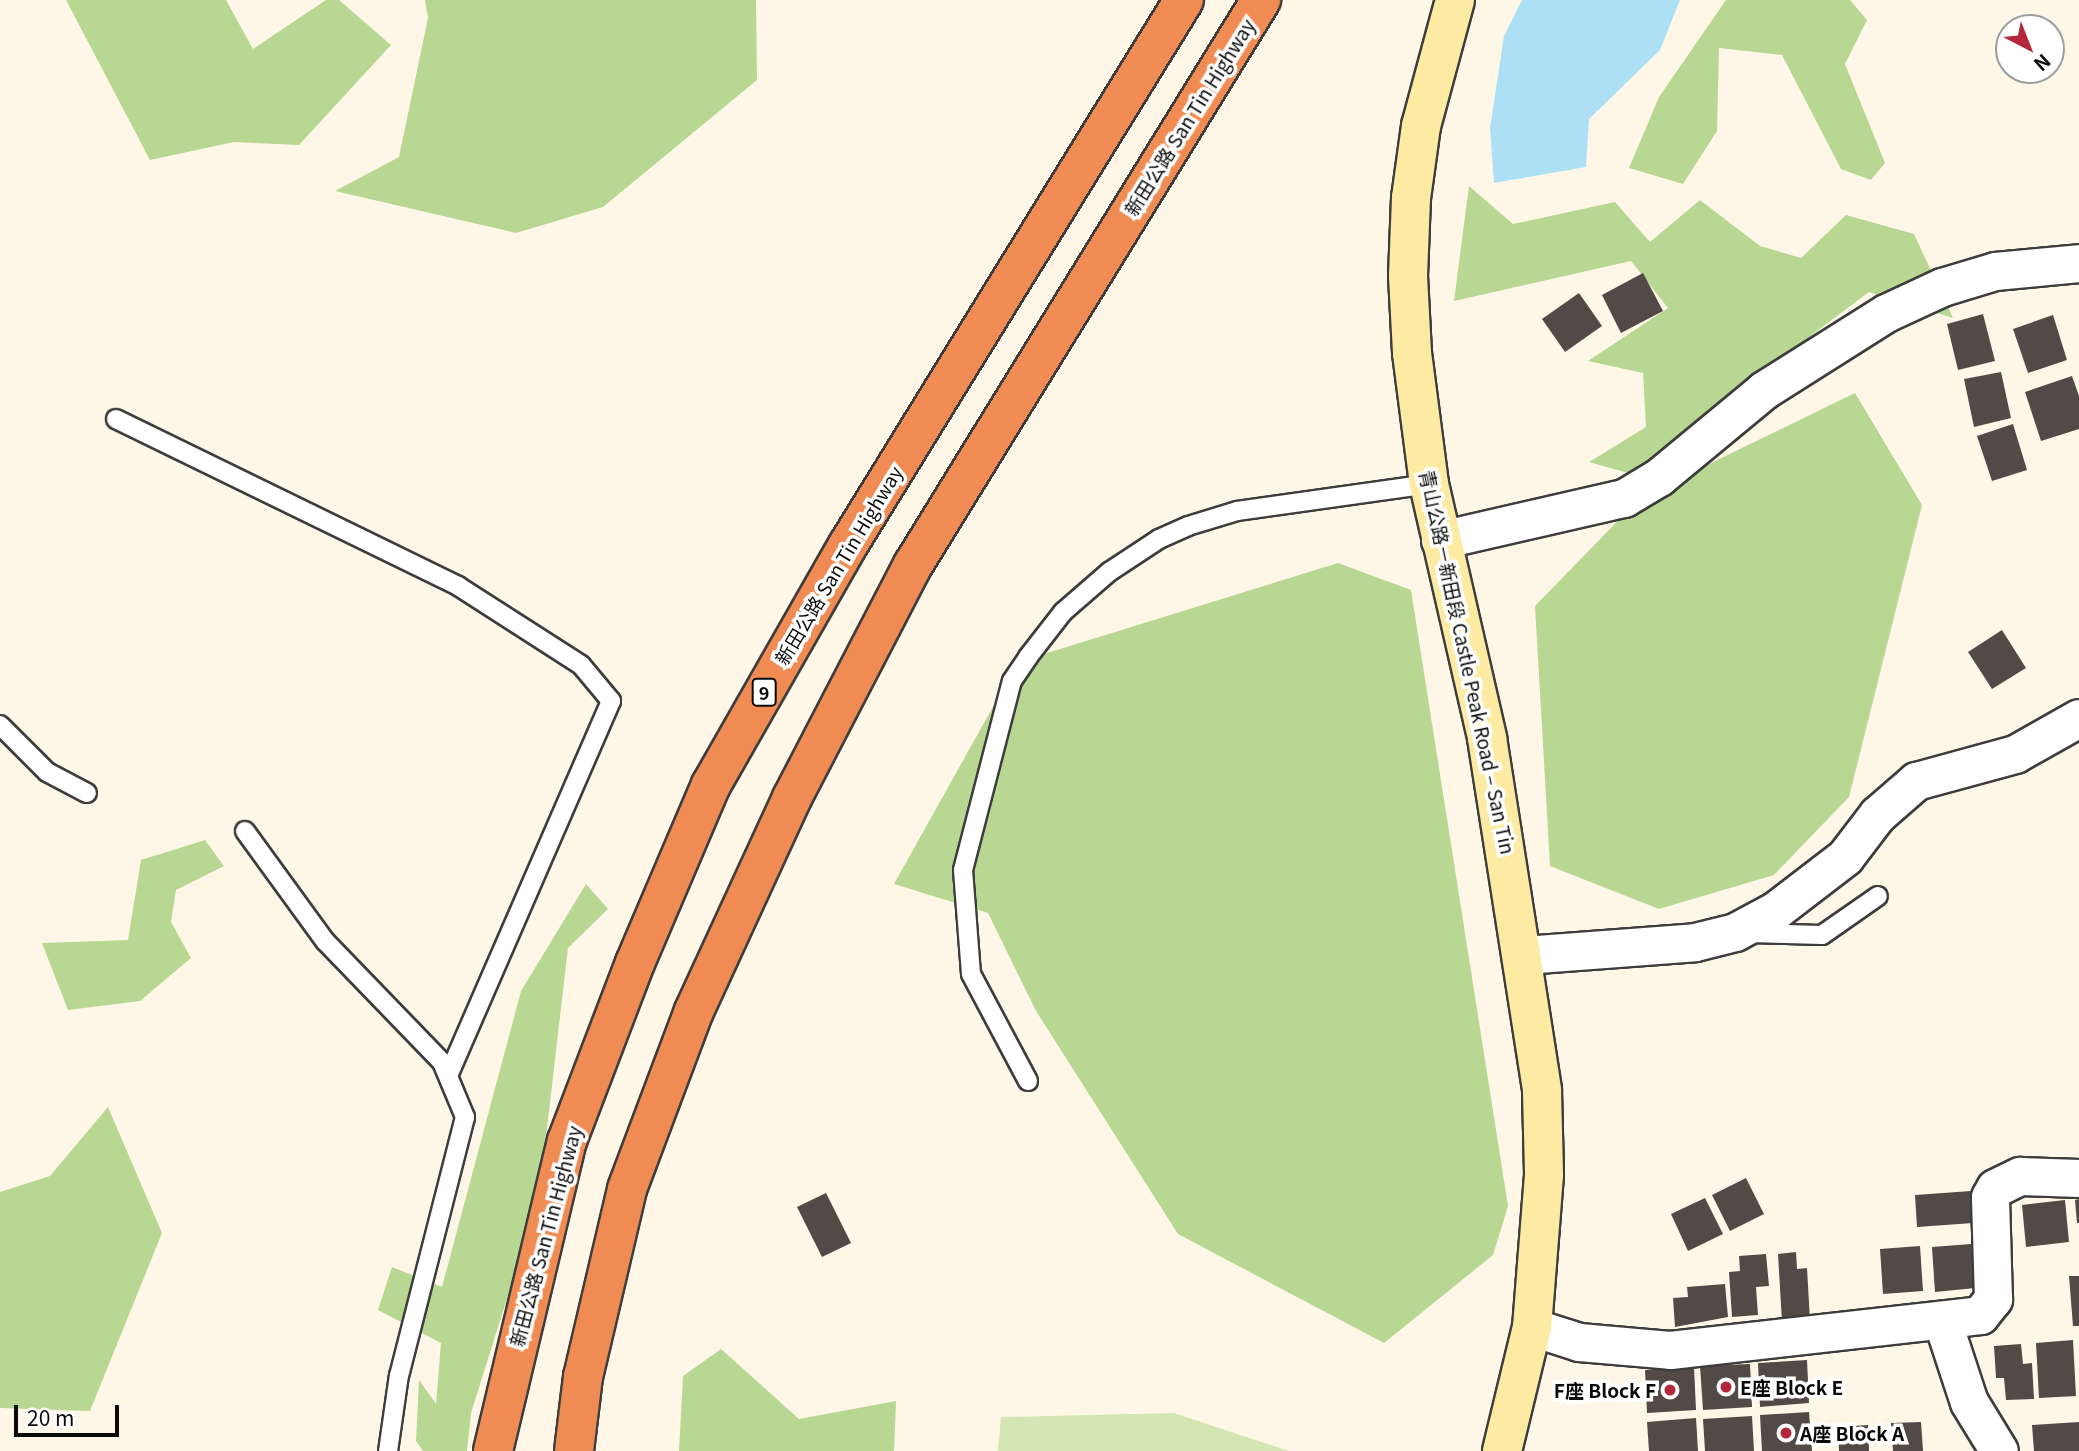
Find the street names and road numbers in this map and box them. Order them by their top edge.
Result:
street label: 新田公路 San Tin Highway [1119,15,1259,219]
street label: 新田公路 San Tin Highway [770,462,906,668]
street label: 青山公路－新田段 Castle Peak Road – San Tin [1416,468,1520,856]
road number: 9 [750,678,778,706]
street label: 新田公路 San Tin Highway [505,1123,585,1349]

